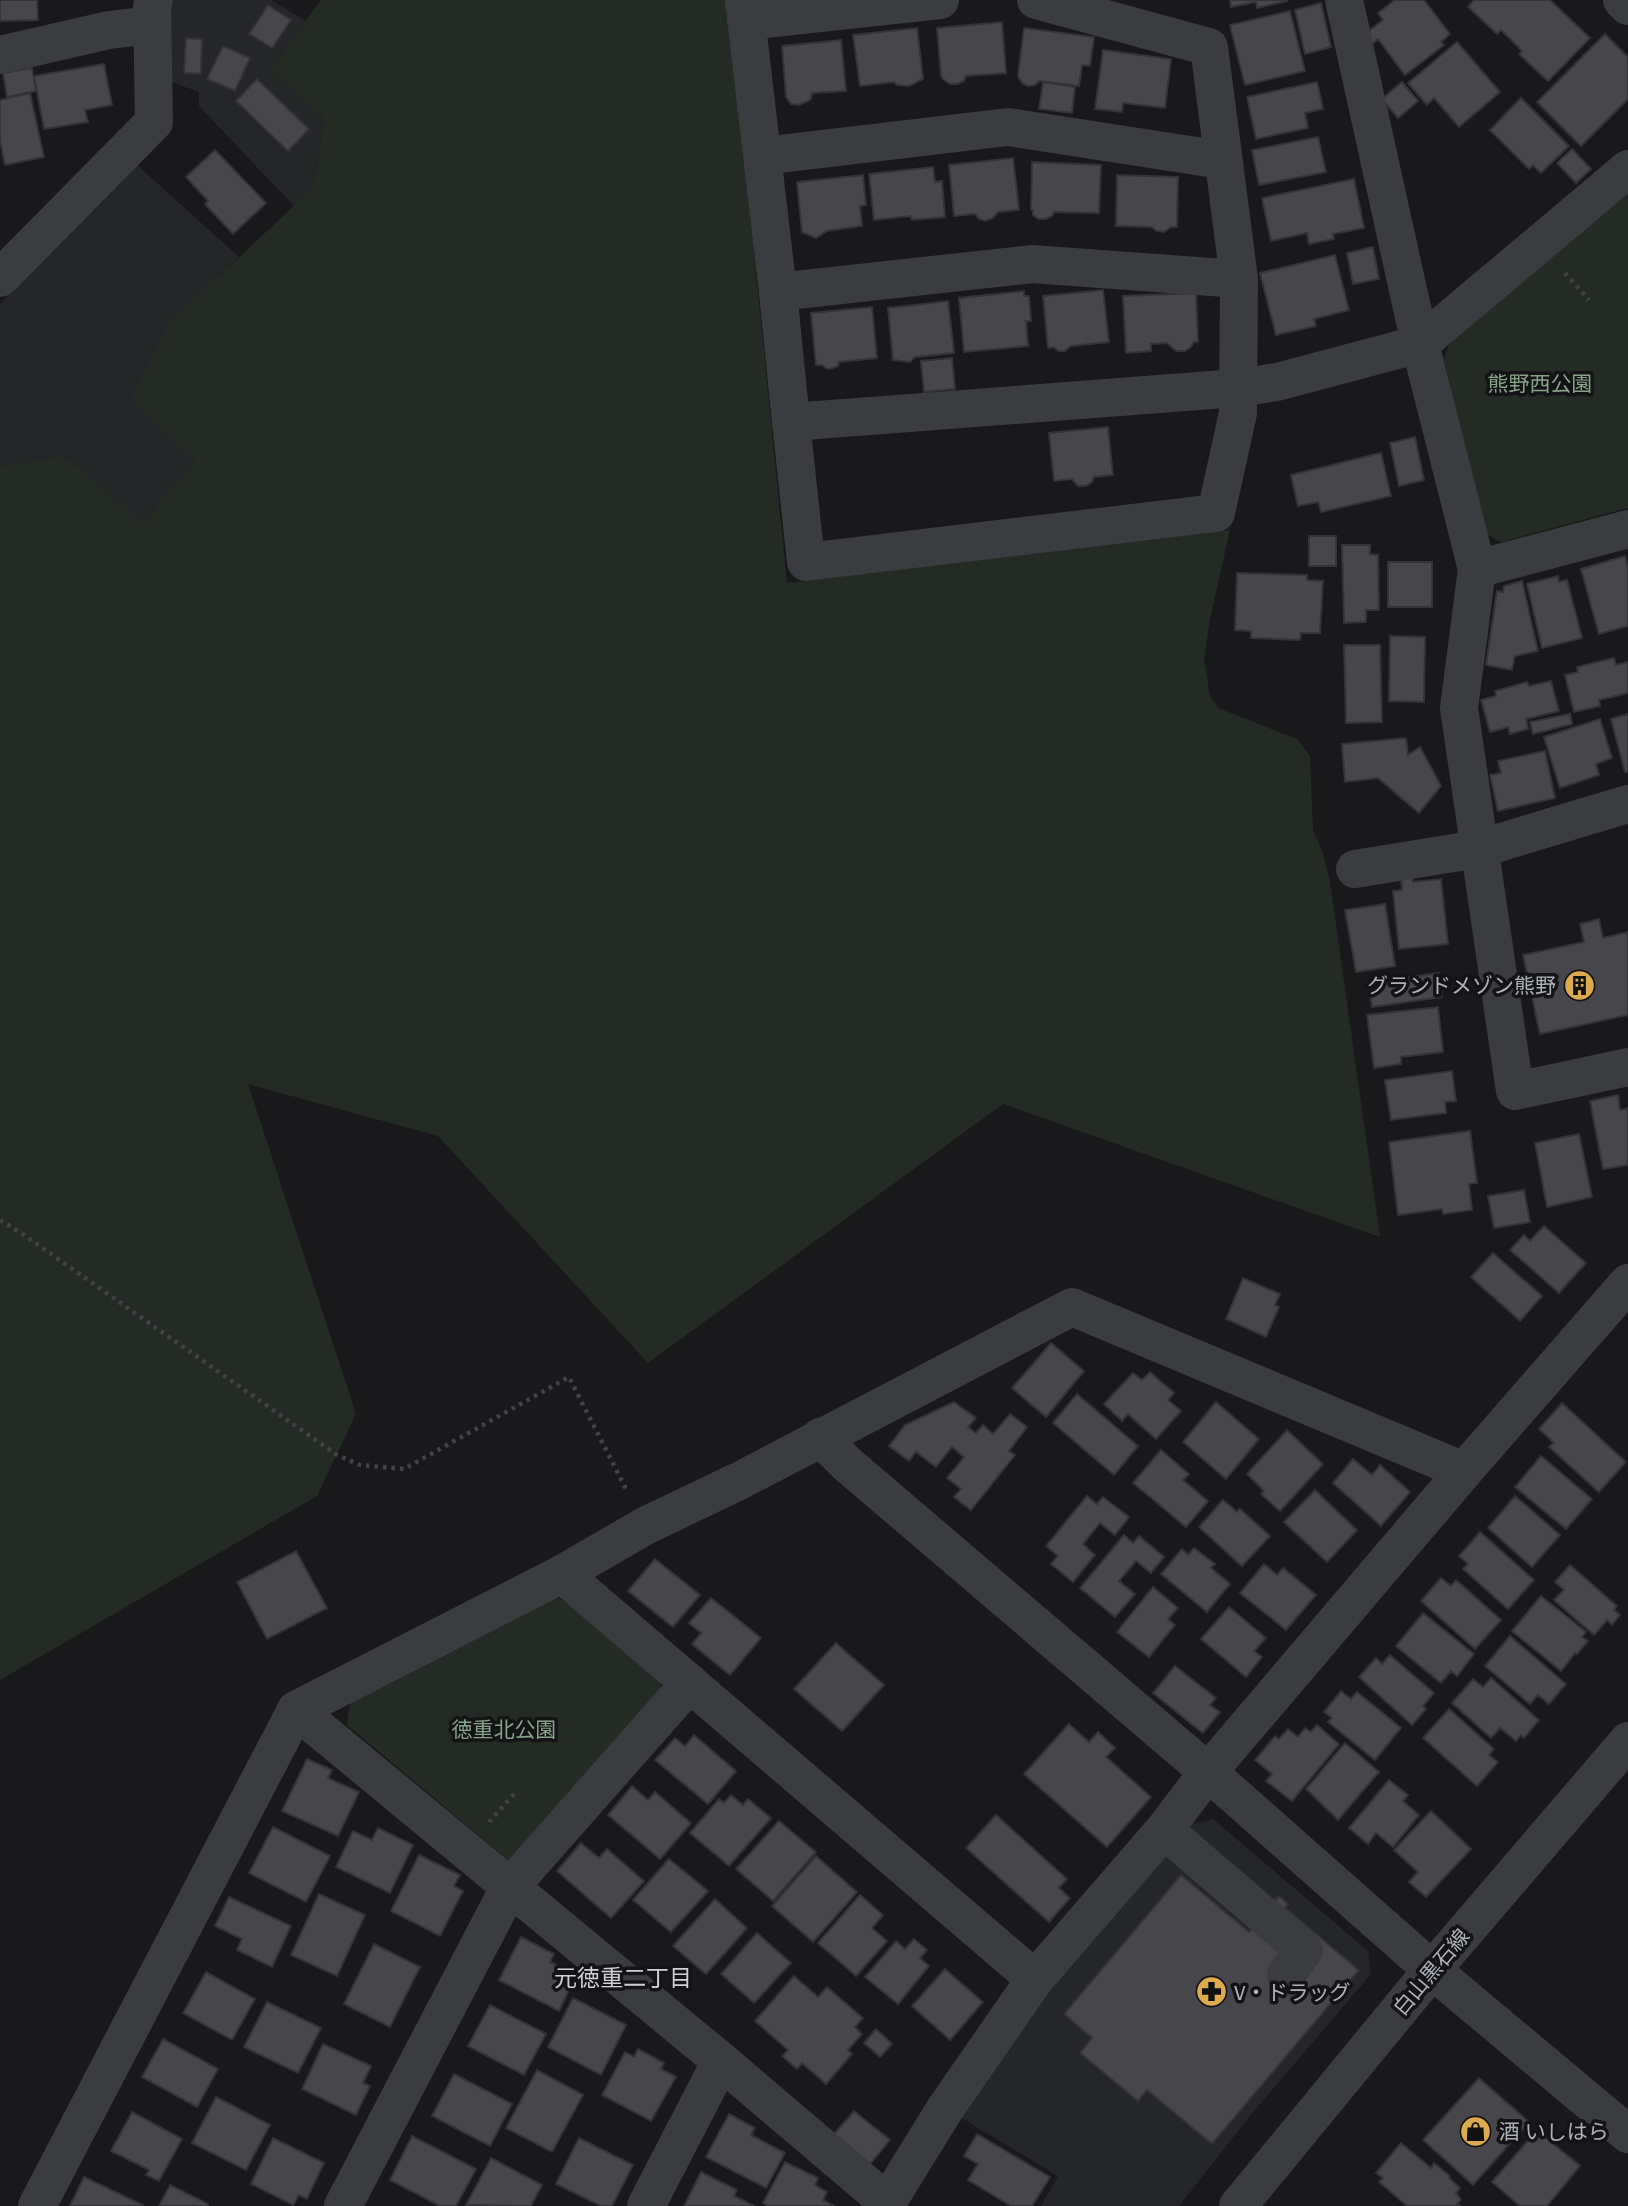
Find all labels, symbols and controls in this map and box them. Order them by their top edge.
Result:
park label: 熊野西公園 [1488,369,1593,398]
building icon: グランドメゾン熊野 [1562,968,1596,1002]
place label: グランドメゾン熊野 [1367,971,1556,1000]
park label: 徳重北公園 [452,1715,557,1744]
street label: 白山黒石線 [1386,1922,1476,2022]
district label: 元徳重二丁目 [554,1962,692,1993]
pharmacy icon: V・ドラッグ [1194,1975,1228,2009]
place label: V・ドラッグ [1234,1978,1351,2007]
shop icon: 酒 いしはら [1459,2114,1493,2148]
place label: 酒 いしはら [1499,2117,1609,2146]

